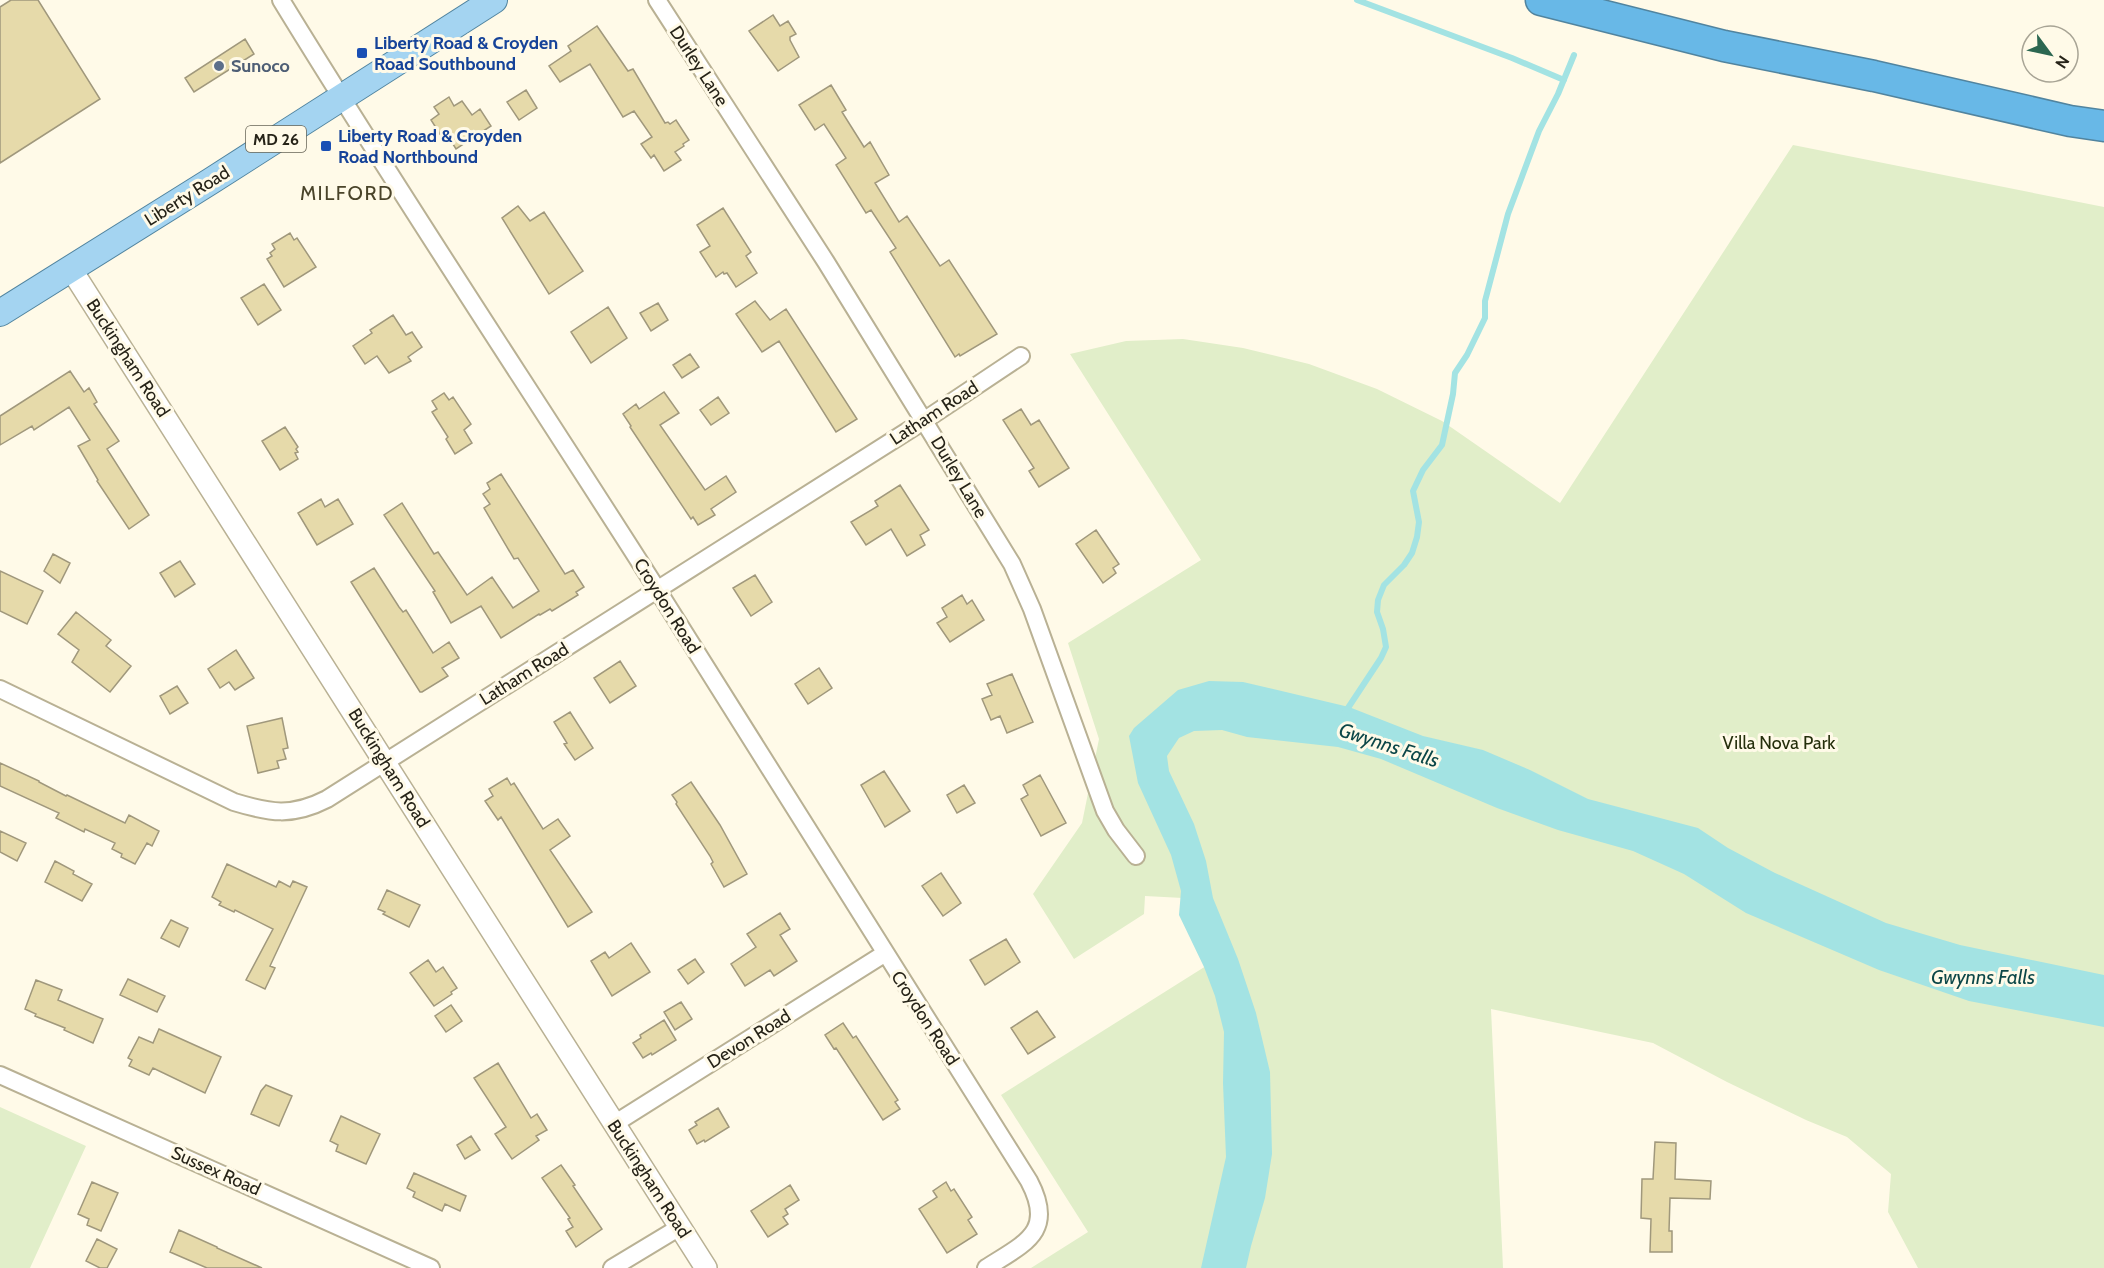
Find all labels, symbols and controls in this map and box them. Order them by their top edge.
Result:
street label: Durley Lane [665,22,733,110]
north arrow [2020,24,2080,84]
place label: Liberty Road & Croyden Road Southbound [374,32,558,75]
marker: Liberty Road & Croyden Road Southbound [355,46,369,60]
text: N [2051,52,2073,72]
place label: Sunoco [231,55,290,77]
marker: Sunoco [212,59,226,73]
place label: Liberty Road & Croyden Road Northbound [338,125,522,168]
road number: MD 26 [246,126,306,152]
marker: Liberty Road & Croyden Road Northbound [319,139,333,153]
street label: Liberty Road [140,161,234,231]
district label: MILFORD [300,181,394,205]
street label: Buckingham Road [82,295,174,421]
street label: Latham Road [886,376,982,450]
street label: Durley Lane [926,432,992,522]
street label: Croydon Road [629,554,705,658]
street label: Latham Road [475,638,573,710]
street label: Buckingham Road [344,704,434,832]
water label: Gwynns Falls [1336,718,1442,773]
park label: Villa Nova Park [1723,732,1836,754]
water label: Gwynns Falls [1931,965,2035,989]
street label: Croydon Road [886,967,964,1069]
street label: Devon Road [703,1005,795,1073]
street label: Buckingham Road [603,1116,695,1242]
street label: Sussex Road [168,1142,264,1200]

